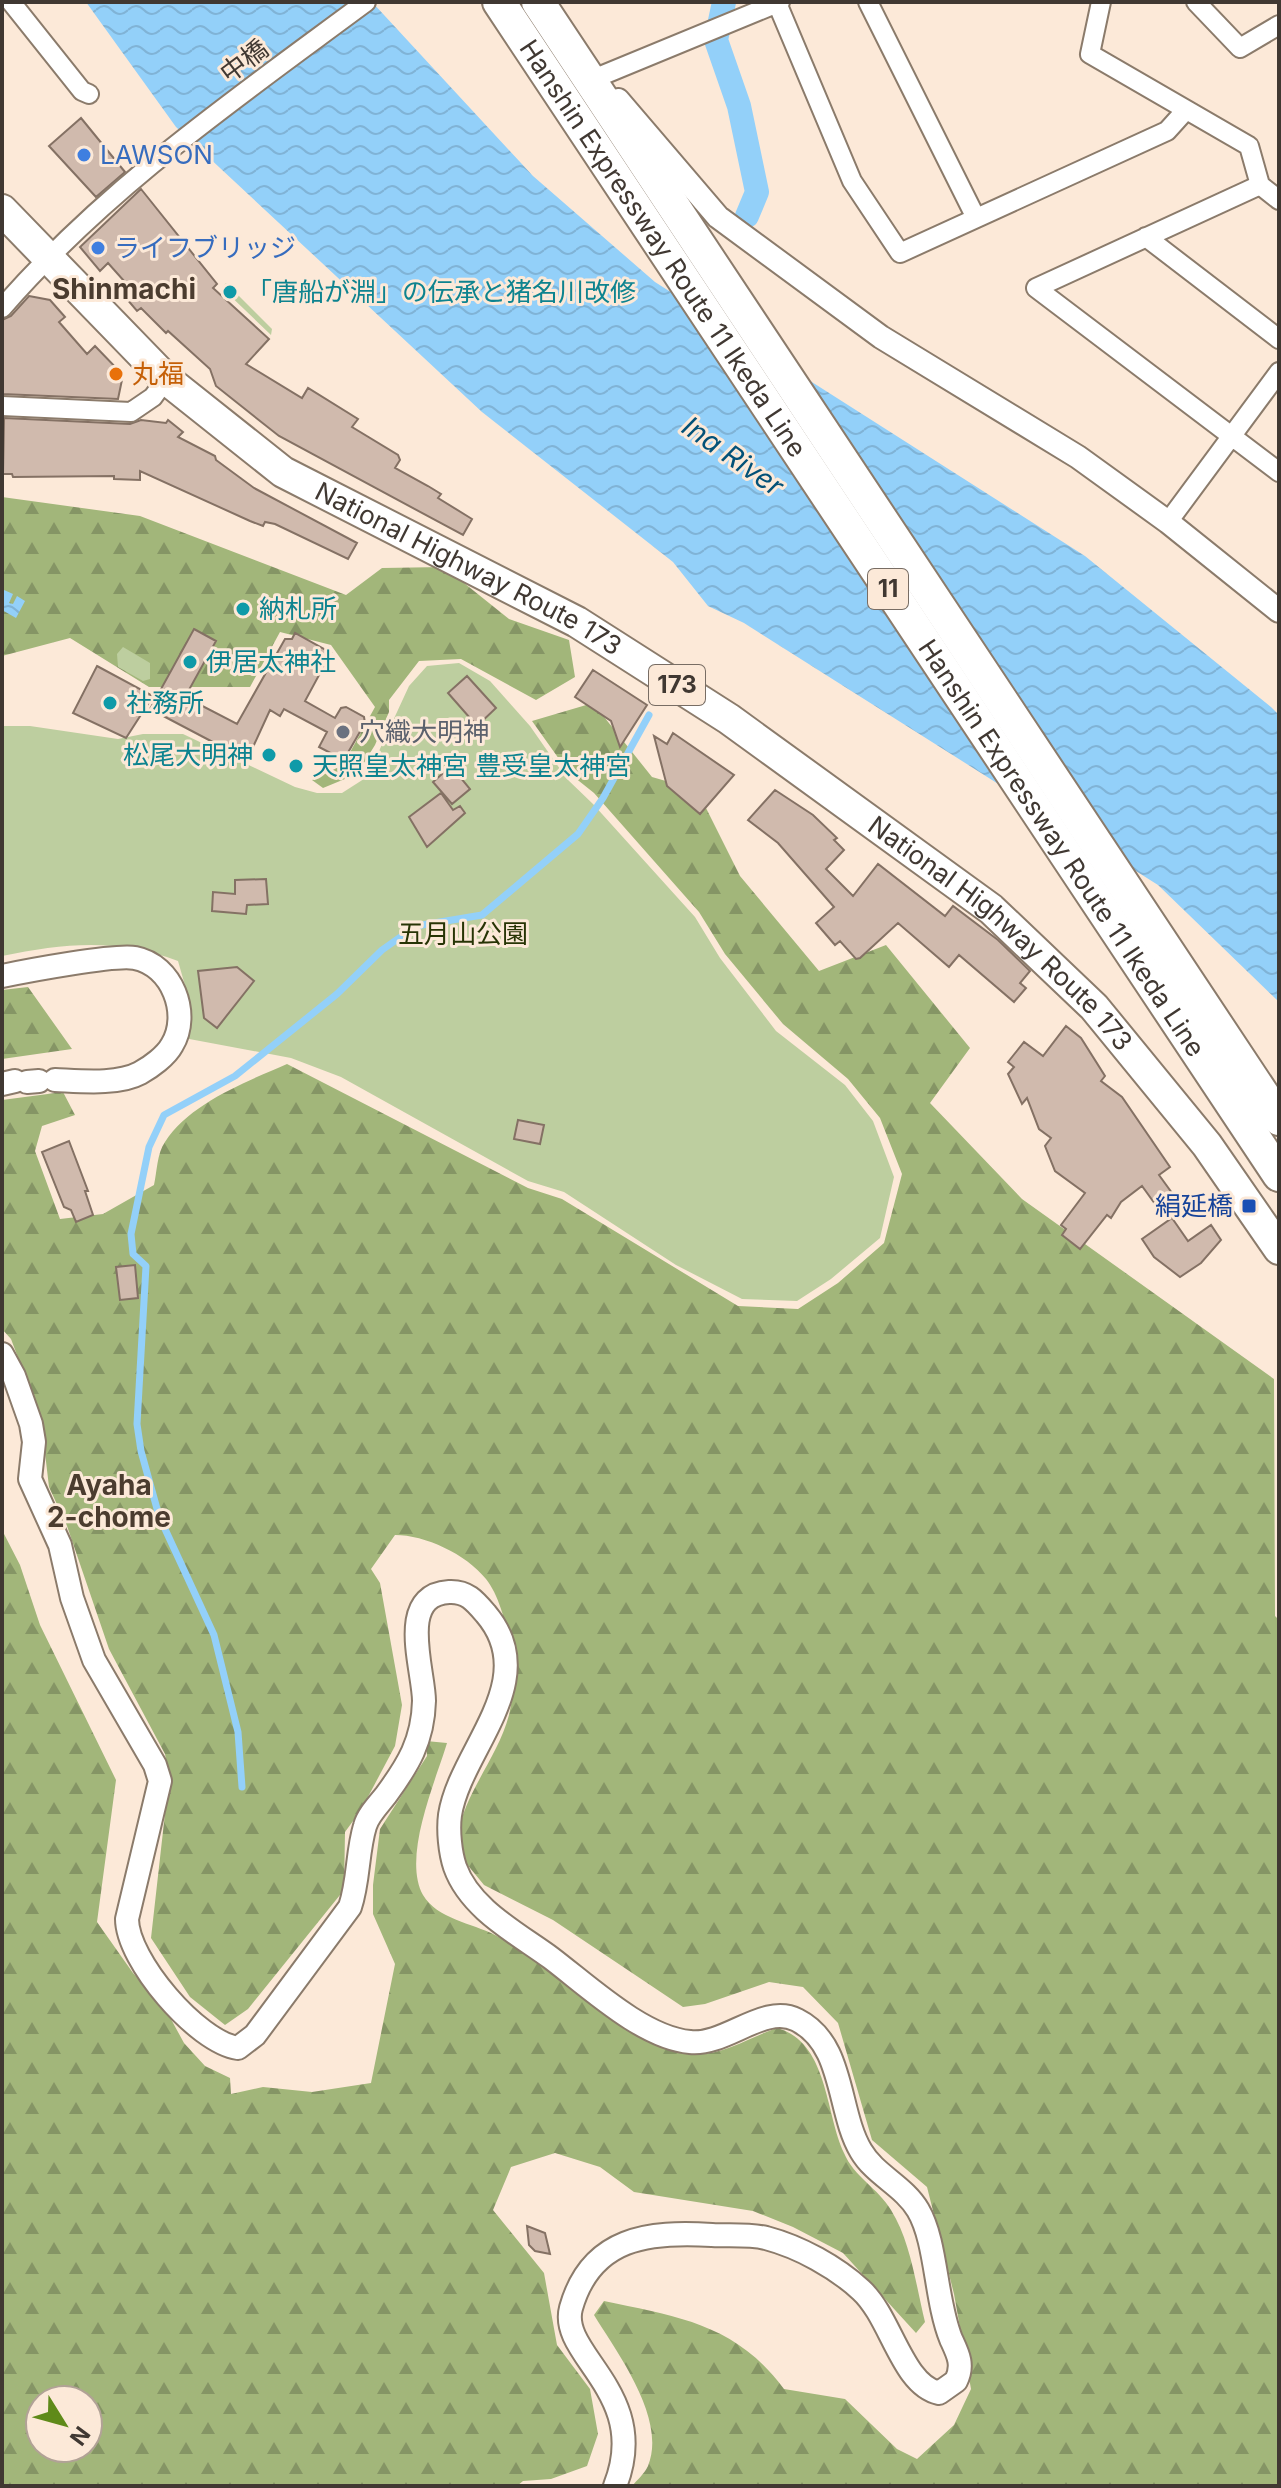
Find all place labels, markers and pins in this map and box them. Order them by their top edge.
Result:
place label: LAWSON [100,139,213,170]
marker: LAWSON [75,146,93,164]
place label: ライフブリッジ [114,232,296,263]
marker: ライフブリッジ [89,239,107,257]
place label: 「唐船が淵」の伝承と猪名川改修 [246,276,636,307]
marker: 「唐船が淵」の伝承と猪名川改修 [221,283,239,301]
place label: 丸福 [132,358,184,389]
marker: 丸福 [107,365,125,383]
place label: 納札所 [259,593,337,624]
marker: 納札所 [234,600,252,618]
place label: 伊居太神社 [206,646,336,677]
marker: 伊居太神社 [181,653,199,671]
place label: 社務所 [126,687,204,718]
marker: 社務所 [101,694,119,712]
place label: 穴織大明神 [359,716,489,747]
marker: 穴織大明神 [334,723,352,741]
place label: 松尾大明神 [123,739,253,770]
marker: 松尾大明神 [260,746,278,764]
place label: 天照皇太神宮 豊受皇太神宮 [312,750,631,781]
marker: 天照皇太神宮 豊受皇太神宮 [287,757,305,775]
place label: 絹延橋 [1155,1190,1233,1221]
marker: 絹延橋 [1240,1197,1258,1215]

